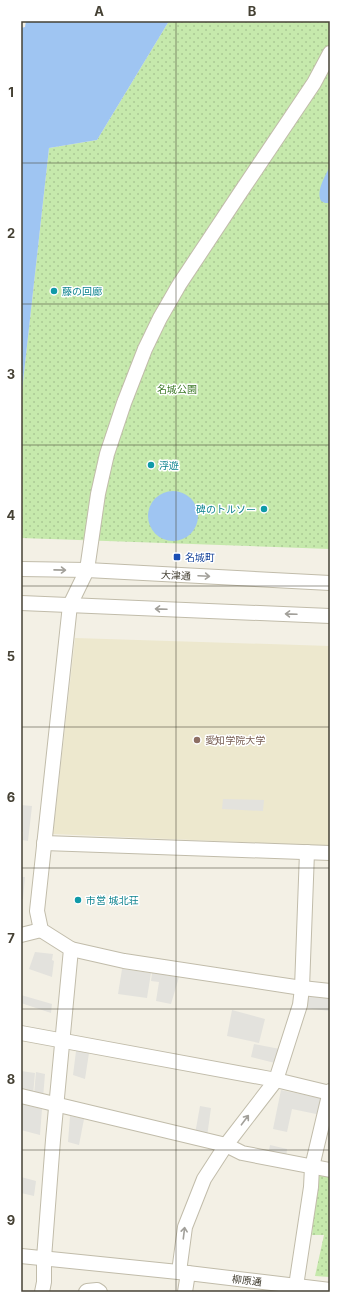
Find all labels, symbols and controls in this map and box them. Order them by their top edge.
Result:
text: A [94,3,104,19]
text: B [248,3,257,19]
text: 1 [8,84,14,100]
text: 2 [7,225,15,241]
place label: 藤の回廊 [62,285,102,297]
marker: 藤の回廊 [49,286,59,296]
text: 3 [7,366,15,382]
park label: 名城公園 [157,383,197,395]
place label: 浮遊 [159,459,179,471]
marker: 浮遊 [146,460,156,470]
place label: 碑のトルソー [196,503,256,515]
marker: 碑のトルソー [259,504,269,514]
text: 4 [7,507,16,523]
place label: 名城町 [185,551,215,563]
marker: 名城町 [172,552,182,562]
one-way arrow [53,566,66,574]
street label: 大津通 [161,568,191,582]
one-way arrow [197,573,210,580]
one-way arrow [155,605,168,612]
one-way arrow [285,610,298,618]
text: 5 [7,648,15,664]
place label: 愛知学院大学 [205,734,265,746]
marker: 愛知学院大学 [192,735,202,745]
text: 6 [7,789,15,805]
place label: 市営 城北荘 [86,894,139,906]
marker: 市営 城北荘 [73,895,83,905]
text: 7 [7,930,15,946]
text: 8 [7,1071,15,1087]
one-way arrow [241,1115,249,1126]
text: 9 [7,1212,15,1228]
one-way arrow [180,1227,188,1240]
street label: 柳原通 [231,1272,263,1288]

